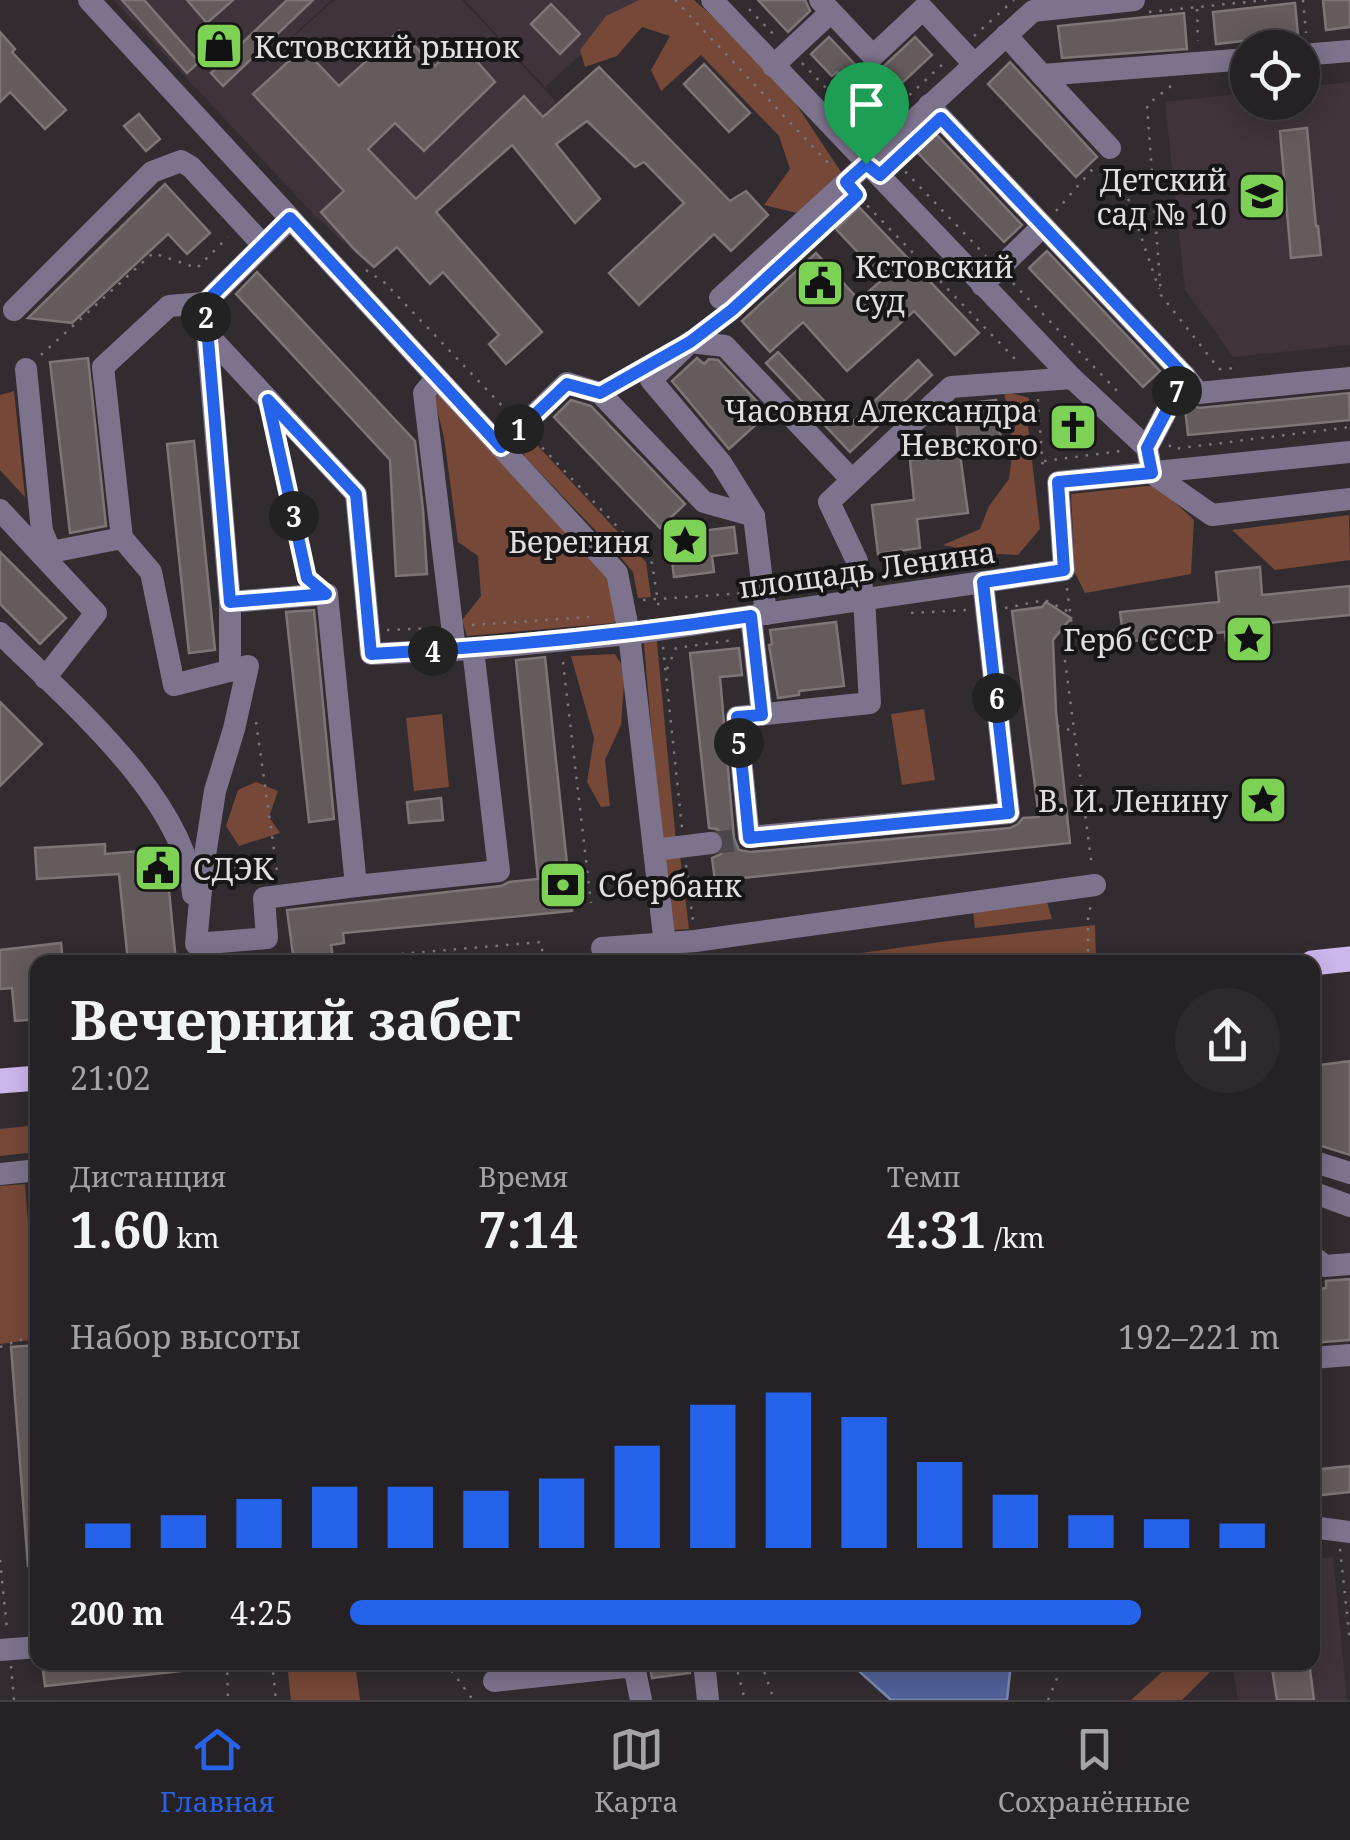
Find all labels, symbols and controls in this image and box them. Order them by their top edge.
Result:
shop icon: Кстовский рынок [193,20,245,72]
place label: Кстовский рынок [254,26,520,67]
map controls [1230,30,1320,120]
button: locate [1230,30,1320,120]
pin [824,62,909,165]
icon: arrive [839,77,894,132]
place label: Детский сад № 10 [1097,159,1227,234]
school or university icon: Детский сад № 10 [1236,170,1288,222]
place label: Кстовский суд [855,246,1014,321]
public building icon: Кстовский суд [794,257,846,309]
pin: 2 [181,292,231,342]
text: 2 [198,298,214,336]
pin: 7 [1152,366,1202,416]
text: 7 [1169,372,1185,410]
place label: Часовня Александра Невского [725,390,1038,465]
church icon: Часовня Александра Невского [1047,401,1099,453]
pin: 1 [494,404,544,454]
text: 1 [511,410,527,448]
pin: 3 [269,491,319,541]
text: 3 [286,497,302,535]
place icon: Берегиня [659,515,711,567]
place label: Берегиня [508,521,650,562]
street label: площадь Ленина [736,531,998,607]
place icon: Герб СССР [1223,613,1275,665]
place label: Герб СССР [1063,619,1214,660]
pin: 4 [408,626,458,676]
text: 4 [425,632,441,670]
pin: 6 [972,673,1022,723]
text: 6 [989,679,1005,717]
pin: 5 [714,718,764,768]
text: 5 [731,724,747,762]
place icon: В. И. Ленину [1237,774,1289,826]
place label: В. И. Ленину [1038,780,1229,821]
public building icon: СДЭК [132,842,184,894]
place label: СДЭК [193,848,274,889]
bank icon: Сбербанк [537,859,589,911]
place label: Сбербанк [598,865,742,906]
text: Вечерний забег [70,981,521,1056]
button: share [1175,988,1280,1093]
text: 21:02 [70,1056,151,1099]
text: Дистанция [70,1157,226,1195]
text: Время [478,1157,569,1195]
text: Темп [887,1157,961,1195]
text: 1.60 [70,1195,169,1263]
text: 7:14 [478,1195,578,1263]
text: 4:31 [887,1195,987,1263]
text: km [169,1218,220,1256]
text: /km [987,1218,1045,1256]
text: Набор высоты [70,1315,301,1358]
text: 192–221 m [1118,1315,1280,1358]
text: 200 m [70,1591,164,1634]
text: 4:25 [230,1591,293,1634]
tab: Главная [160,1722,275,1820]
tab: Карта [594,1722,678,1820]
tab: Сохранённые [998,1722,1190,1820]

